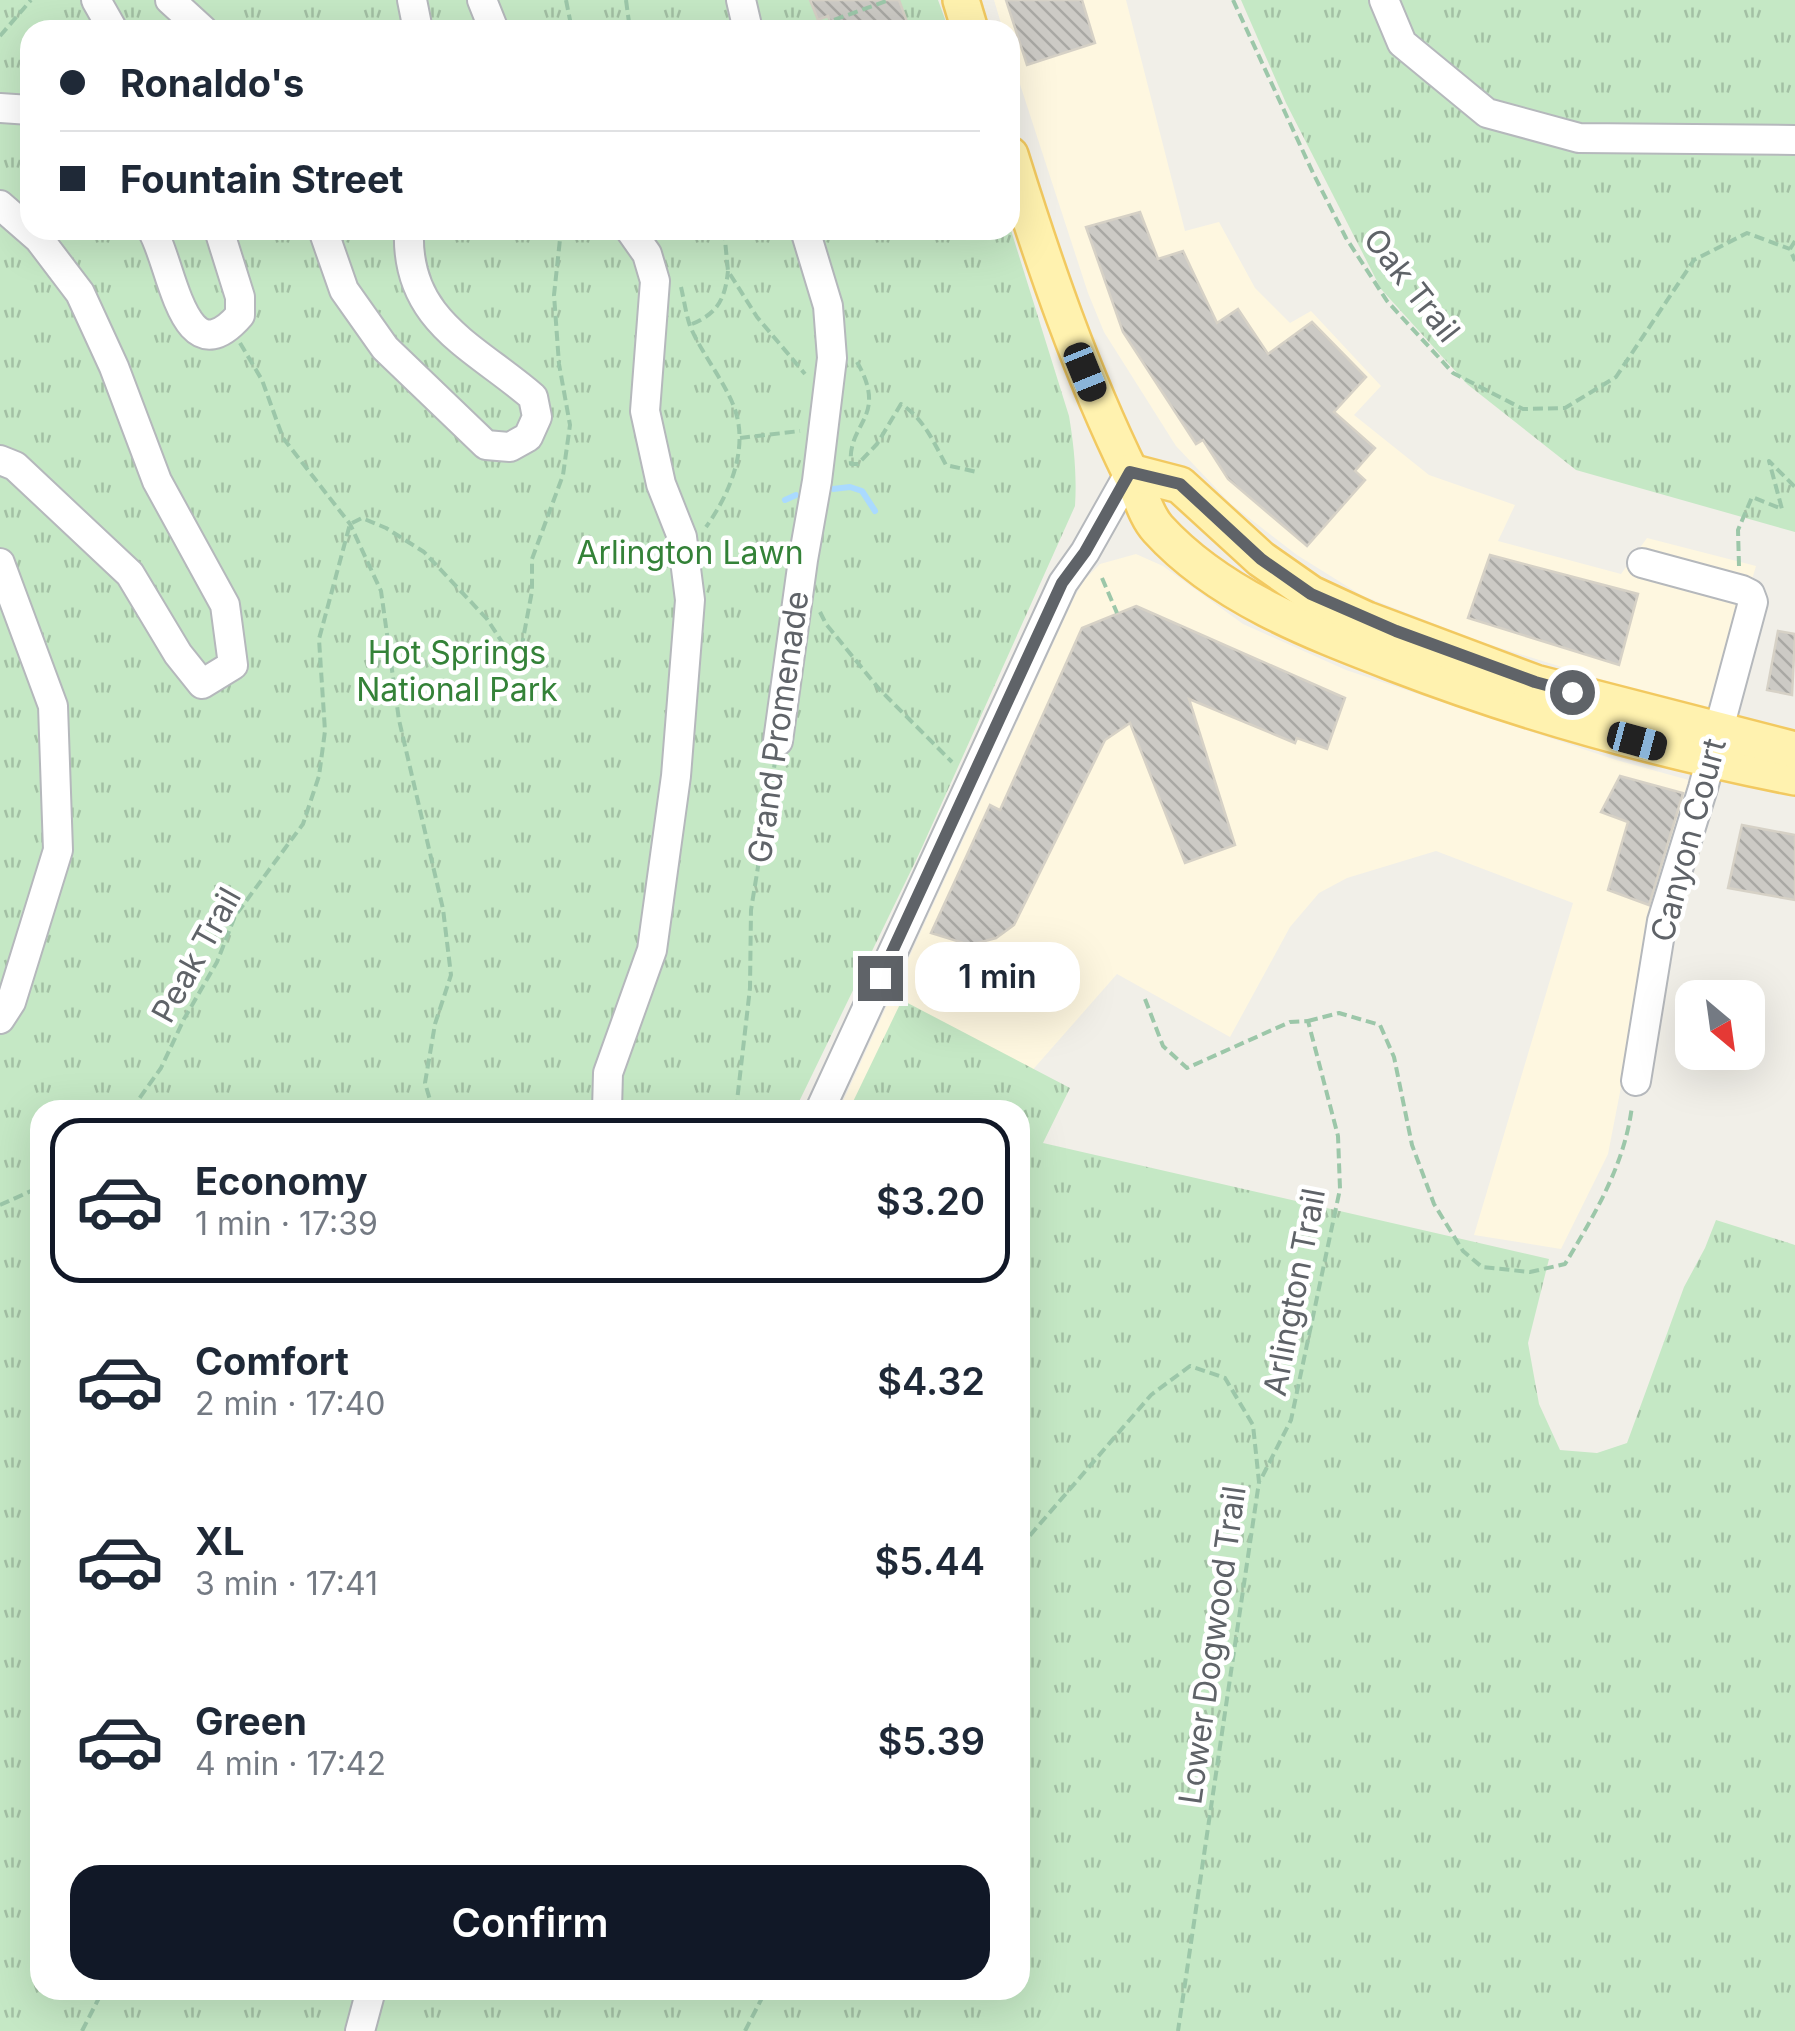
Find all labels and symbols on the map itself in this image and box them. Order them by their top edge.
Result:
street label: Oak Trail [1356,220,1468,350]
car [1060,339,1110,405]
park label: Arlington Lawn [576,533,804,572]
street label: Grand Promenade [740,588,816,866]
park label: Hot Springs National Park [356,633,558,709]
route start [1550,670,1595,715]
car [1604,719,1670,763]
street label: Canyon Court [1642,734,1734,946]
street label: Peak Trail [143,881,249,1029]
callout: 1 min [915,943,1080,1013]
route end [858,956,903,1001]
north arrow [1675,980,1765,1070]
street label: Arlington Trail [1255,1185,1333,1399]
street label: Lower Dogwood Trail [1170,1483,1254,1807]

